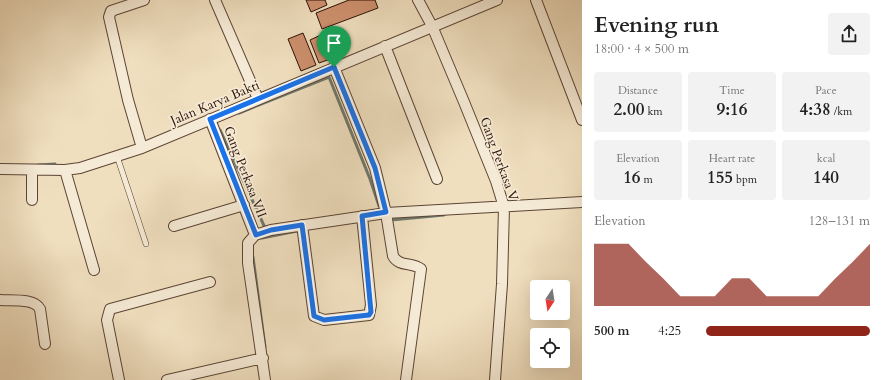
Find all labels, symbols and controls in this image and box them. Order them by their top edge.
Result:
text: Evening run [594,10,719,40]
button: share [828,13,870,55]
pin [317,26,351,67]
icon: arrive [323,32,345,54]
text: 18:00 · 4 × 500 m [594,40,689,58]
street label: Jalan Karya Bakti [166,76,263,131]
text: Distance [618,83,658,98]
text: Time [719,83,745,98]
text: Pace [815,83,837,98]
text: 2.00 [613,98,644,121]
text: 9:16 [716,98,748,121]
text: 4:38 [800,98,831,121]
text: km [644,104,663,119]
text: /km [831,104,852,119]
street label: Gang Perkasa V [475,115,523,204]
street label: Gang Perkasa VII [219,124,271,220]
text: Elevation [616,151,660,166]
text: Heart rate [709,151,755,166]
text: kcal [817,151,835,166]
text: 16 [623,166,641,189]
text: 155 [707,166,733,189]
text: 140 [813,166,839,189]
text: m [641,172,653,187]
text: bpm [733,172,757,187]
text: Elevation [594,212,646,230]
text: 128–131 m [808,212,870,230]
north arrow [530,280,570,320]
map controls [530,280,570,368]
text: 500 m [594,322,629,340]
text: 4:25 [658,322,681,340]
button: locate [530,328,570,368]

